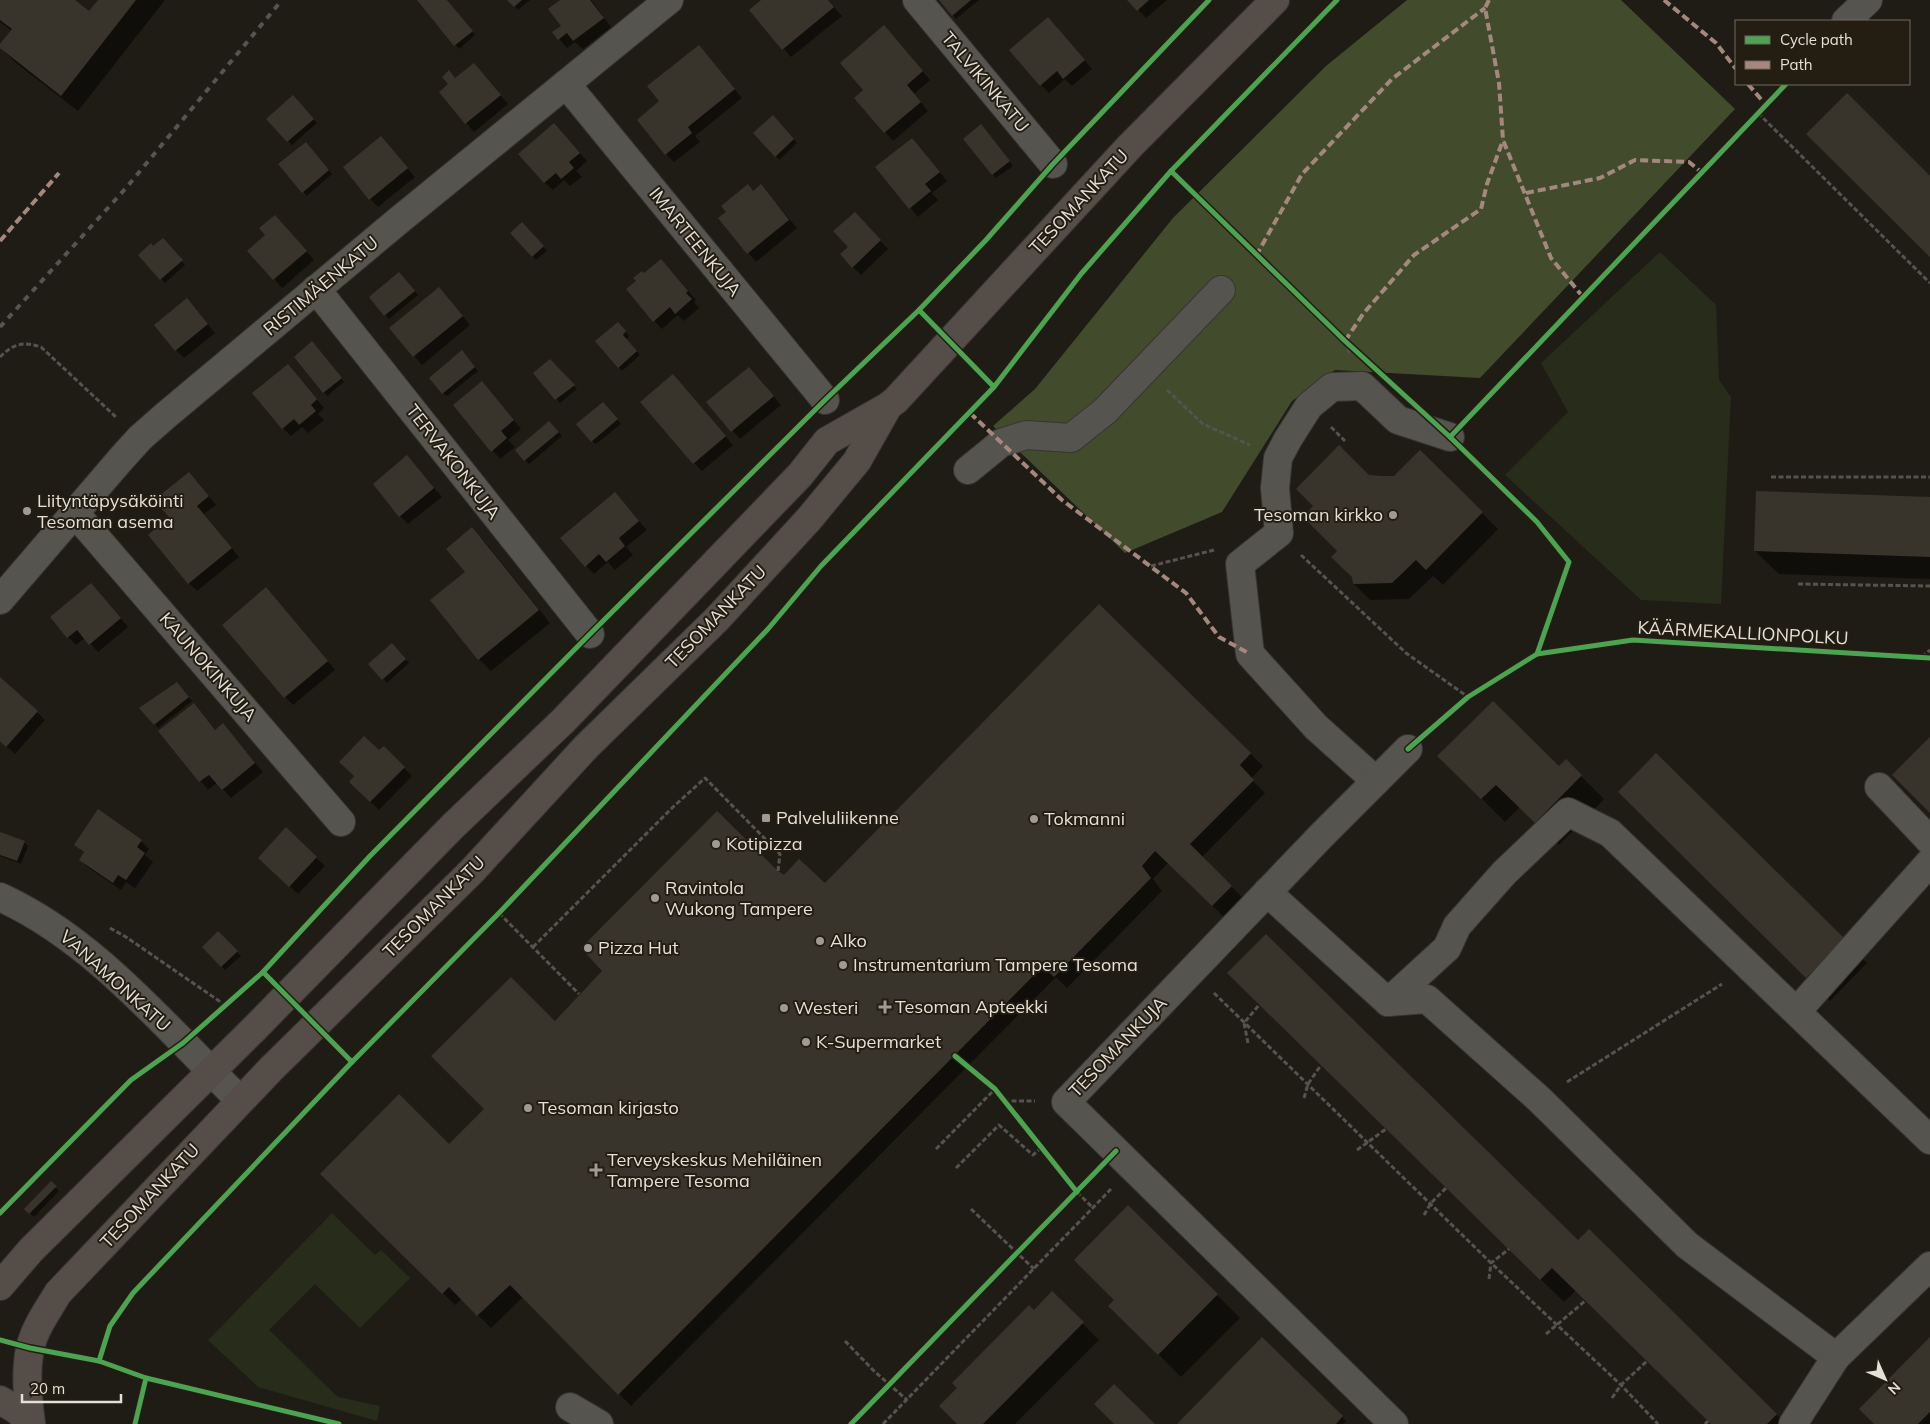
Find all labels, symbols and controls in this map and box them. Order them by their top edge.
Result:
legend [1735,20,1910,85]
street label: TALVIKINKATU [937,27,1034,137]
text: Cycle path [1780,30,1853,49]
text: Path [1780,55,1812,74]
street label: TESOMANKATU [1024,144,1133,259]
street label: IMARTEENKUJA [644,182,746,301]
street label: RISTIMÄENKATU [258,231,383,340]
street label: TERVAKONKUJA [401,400,505,524]
place label: Liityntäpysäköinti Tesoman asema [37,489,184,533]
place label: Tesoman kirkko [1254,503,1383,526]
marker: Liityntäpysäköinti Tesoman asema [21,505,33,517]
marker: Tesoman kirkko [1387,509,1399,521]
street label: TESOMANKATU [660,560,771,673]
street label: KAUNOKINKUJA [155,607,262,726]
street label: KÄÄRMEKALLIONPOLKU [1637,615,1849,650]
place label: Palveluliikenne [776,806,899,829]
place label: Tokmanni [1044,807,1125,830]
marker: Palveluliikenne [760,812,772,824]
marker: Tokmanni [1028,813,1040,825]
place label: Kotipizza [726,832,802,855]
marker: Kotipizza [710,838,722,850]
street label: TESOMANKATU [378,851,490,963]
place label: Ravintola Wukong Tampere [665,876,813,920]
marker: Ravintola Wukong Tampere [649,892,661,904]
street label: VANAMONKATU [55,925,175,1036]
place label: Alko [830,929,867,952]
marker: Alko [814,935,826,947]
place label: Pizza Hut [598,936,679,959]
marker: Pizza Hut [582,942,594,954]
place label: Instrumentarium Tampere Tesoma [853,953,1138,976]
marker: Instrumentarium Tampere Tesoma [837,959,849,971]
street label: TESOMANKUJA [1064,991,1172,1102]
place label: Tesoman Apteekki [895,995,1048,1018]
place label: Westeri [794,996,858,1019]
marker: Tesoman Apteekki [879,1001,891,1013]
marker: Westeri [778,1002,790,1014]
place label: K-Supermarket [816,1030,941,1053]
marker: K-Supermarket [800,1036,812,1048]
place label: Tesoman kirjasto [538,1096,679,1119]
marker: Tesoman kirjasto [522,1102,534,1114]
street label: TESOMANKATU [95,1138,204,1253]
place label: Terveyskeskus Mehiläinen Tampere Tesoma [607,1148,822,1192]
marker: Terveyskeskus Mehiläinen Tampere Tesoma [589,1163,603,1177]
north arrow [1860,1354,1910,1404]
scale bar [22,1372,121,1404]
text: N [1884,1378,1904,1398]
text: 20 m [30,1379,65,1398]

